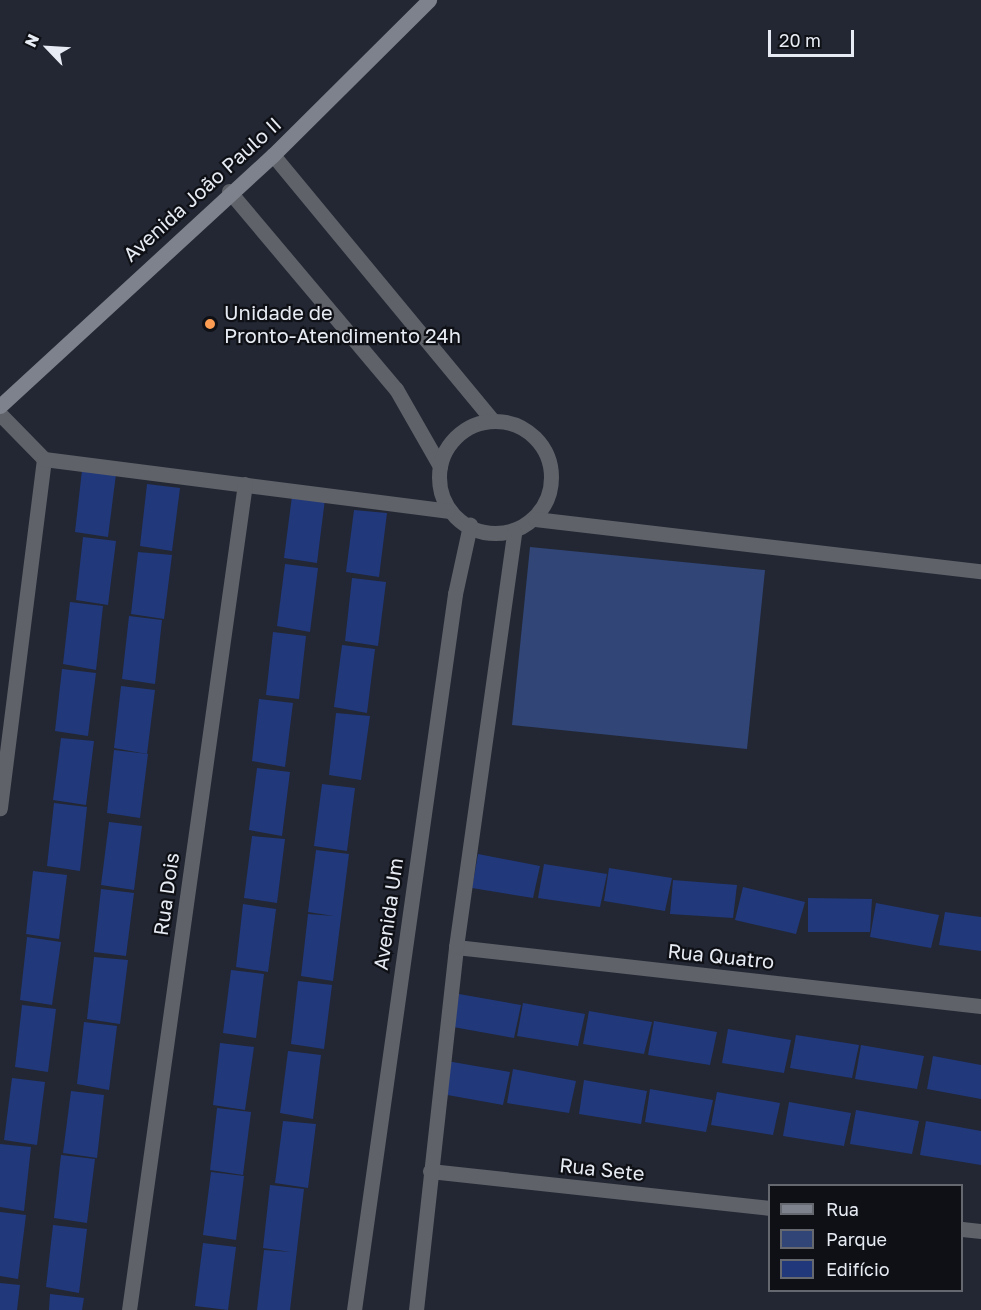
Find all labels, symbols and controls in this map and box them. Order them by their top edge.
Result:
north arrow [18,18,78,78]
scale bar [771,18,856,56]
text: 20 m [779,29,821,51]
text: N [20,31,43,50]
street label: Avenida João Paulo II [118,112,286,266]
place label: Unidade de Pronto-Atendimento 24h [224,300,461,347]
marker: Unidade de Pronto-Atendimento 24h [201,315,219,333]
street label: Rua Dois [148,851,184,937]
street label: Avenida Um [368,856,408,972]
street label: Rua Quatro [666,938,776,974]
street label: Rua Sete [558,1153,646,1185]
legend [768,1184,963,1292]
text: Rua [826,1198,859,1220]
text: Parque [826,1228,887,1250]
text: Edifício [826,1258,890,1280]

